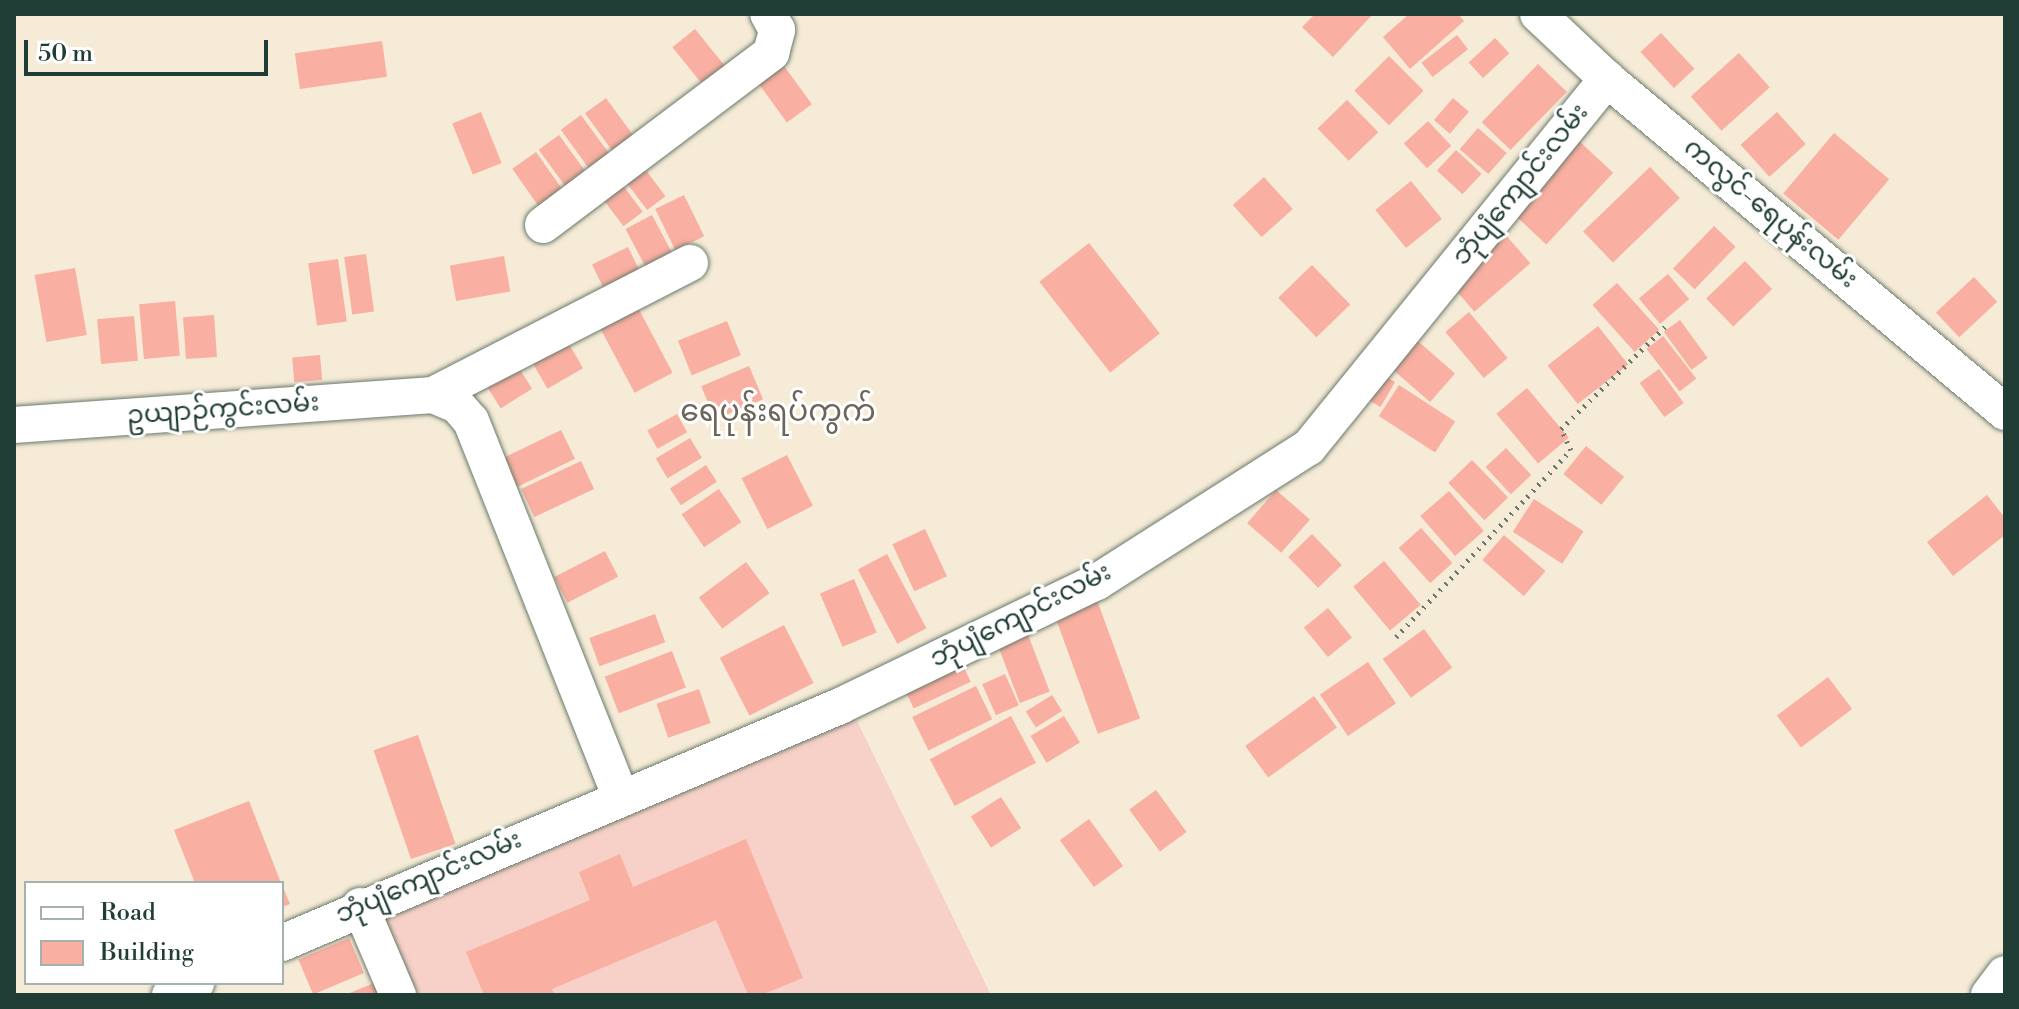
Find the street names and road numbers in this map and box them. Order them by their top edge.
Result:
street label: ဘုံပျံကျောင်းလမ်း [1446,98,1596,272]
street label: ကလွင်-ရေပုန်းလမ်း [1677,132,1863,296]
street label: ဥယျာဉ်ကွင်းလမ်း [126,388,320,432]
street label: ဘုံပျံကျောင်းလမ်း [925,557,1117,675]
street label: ဘုံပျံကျောင်းလမ်း [331,825,527,931]

